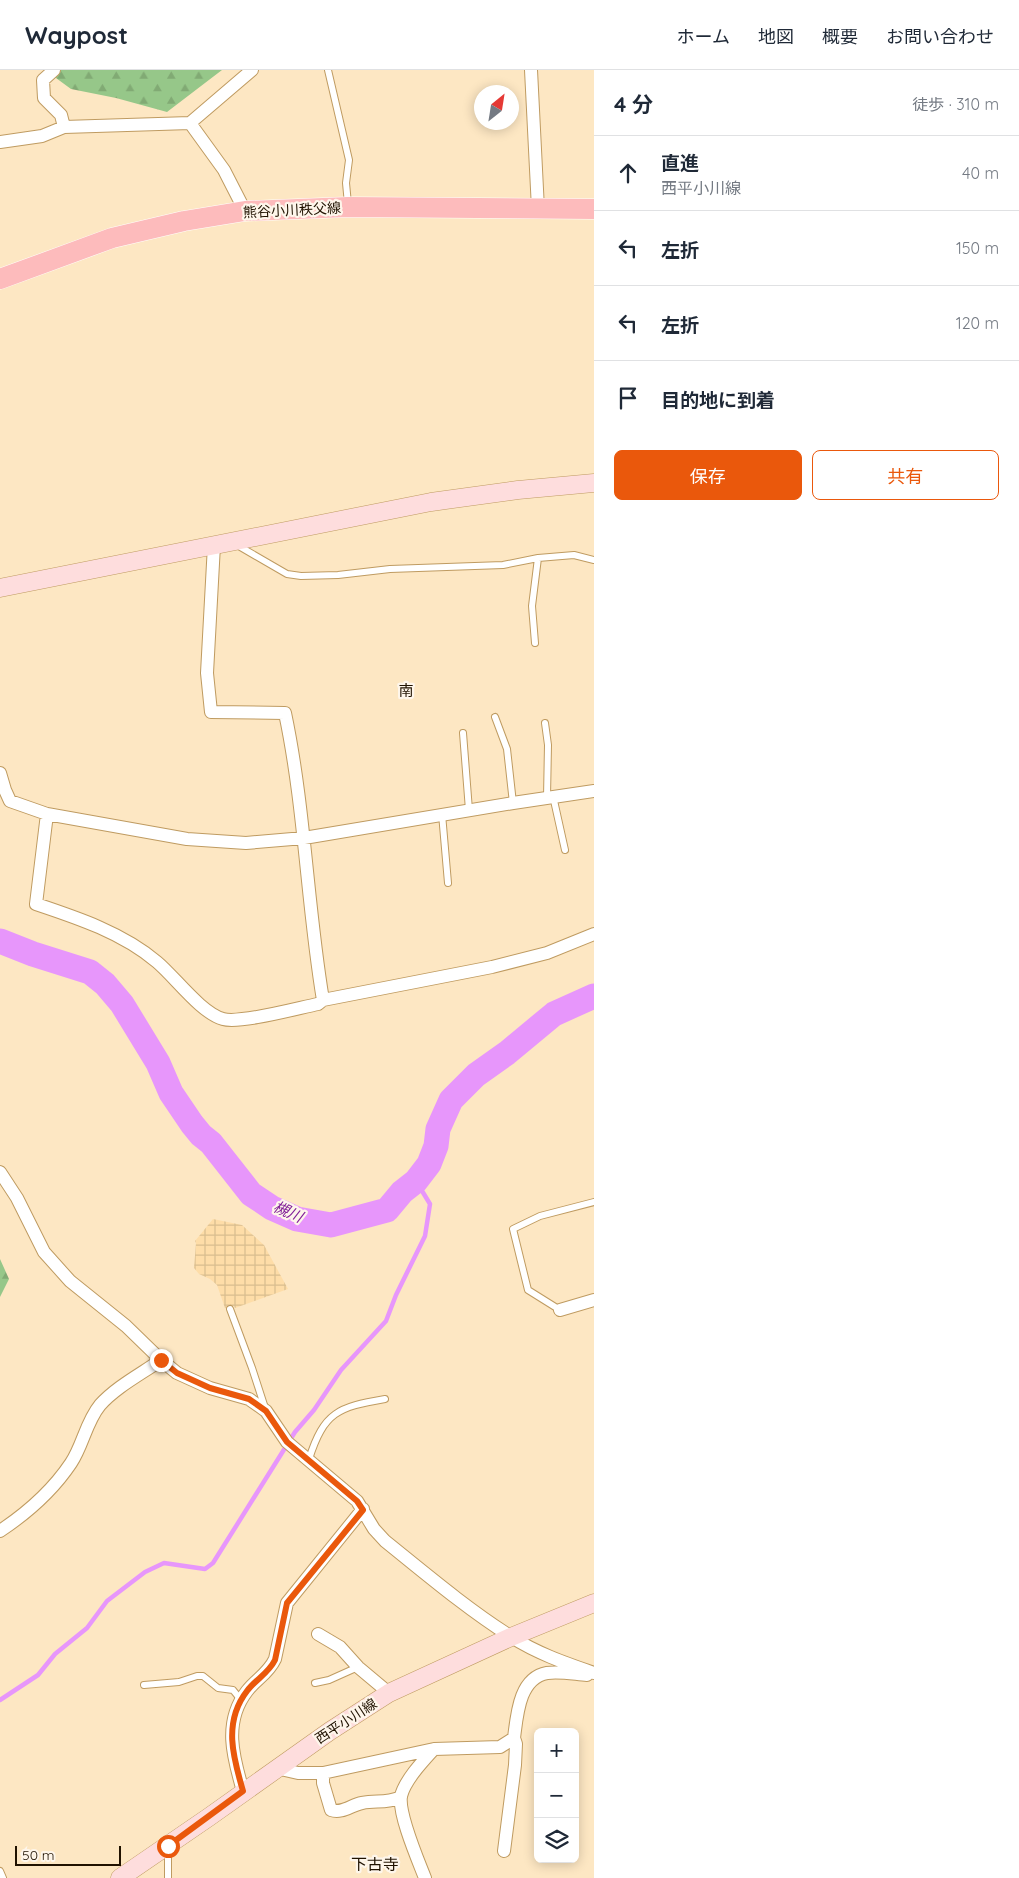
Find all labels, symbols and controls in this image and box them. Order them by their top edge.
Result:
text: Waypost [25,20,128,50]
text: ホーム [677,25,730,48]
text: 地図 [758,25,794,48]
text: 概要 [822,25,858,48]
text: お問い合わせ [886,25,994,48]
north arrow [474,85,519,130]
text: 4 分 [614,91,653,117]
text: 徒歩 · 310 m [912,94,999,114]
text: 直進 [661,151,699,175]
icon: ahead [614,159,642,187]
text: 40 m [962,163,999,183]
text: 西平小川線 [661,178,741,198]
street label: 熊谷小川秩父線 [243,198,341,222]
icon: left [614,234,642,262]
text: 左折 [661,238,699,262]
text: 150 m [956,238,999,258]
icon: left [614,309,642,337]
text: 左折 [661,313,699,337]
text: 120 m [956,313,999,333]
icon: arrive [614,384,642,412]
text: 目的地に到着 [661,388,775,412]
button: 保存 [614,450,802,500]
button: 共有 [812,450,999,500]
district label: 南 [398,681,414,700]
water label: 槻川 [271,1197,308,1227]
route end [150,1349,173,1372]
street label: 西平小川線 [312,1694,380,1748]
map controls [534,1728,579,1863]
button: + [534,1728,579,1773]
button: − [534,1773,579,1818]
button: layers [534,1818,579,1863]
route start [157,1835,180,1858]
scale bar [15,1843,121,1866]
text: 50 m [22,1846,55,1864]
district label: 下古寺 [351,1854,399,1874]

